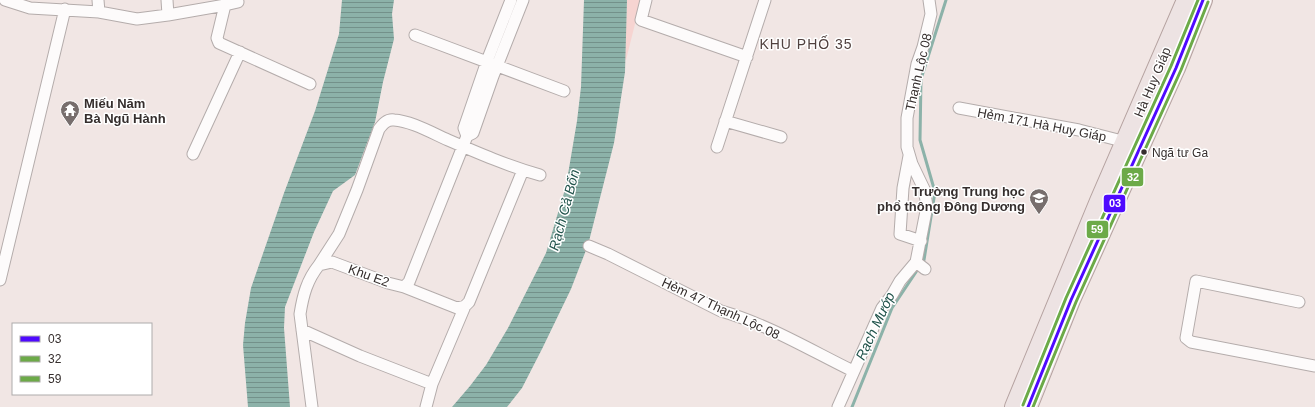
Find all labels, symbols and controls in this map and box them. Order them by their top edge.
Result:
street label: Thạnh Lộc 08 [902,32,935,113]
district label: KHU PHỐ 35 [759,35,853,52]
street label: Hà Huy Giáp [1131,45,1174,119]
place label: Miếu Năm Bà Ngũ Hành [84,96,166,126]
temple icon: Miếu Năm Bà Ngũ Hành [59,99,81,127]
street label: Hẻm 171 Hà Huy Giáp [976,105,1108,144]
place label: Ngã tư Ga [1152,146,1208,160]
marker: Ngã tư Ga [1139,147,1149,157]
line badge: 32 [1121,167,1144,187]
water label: Rạch Cả Bốn [545,168,583,252]
text: 32 [1127,171,1139,183]
place label: Trường Trung học phổ thông Đông Dương [877,184,1025,214]
school or university icon: Trường Trung học phổ thông Đông Dương [1028,187,1050,215]
line badge: 03 [1103,194,1126,213]
text: 03 [1109,197,1121,209]
line badge: 59 [1086,220,1109,239]
text: 59 [1091,223,1103,235]
street label: Khu E2 [346,261,391,290]
street label: Hẻm 47 Thạnh Lộc 08 [659,275,782,342]
water label: Rạch Mướp [852,289,898,363]
legend [12,323,152,395]
text: 03 [48,332,62,346]
text: 32 [48,352,62,366]
text: 59 [48,372,62,386]

